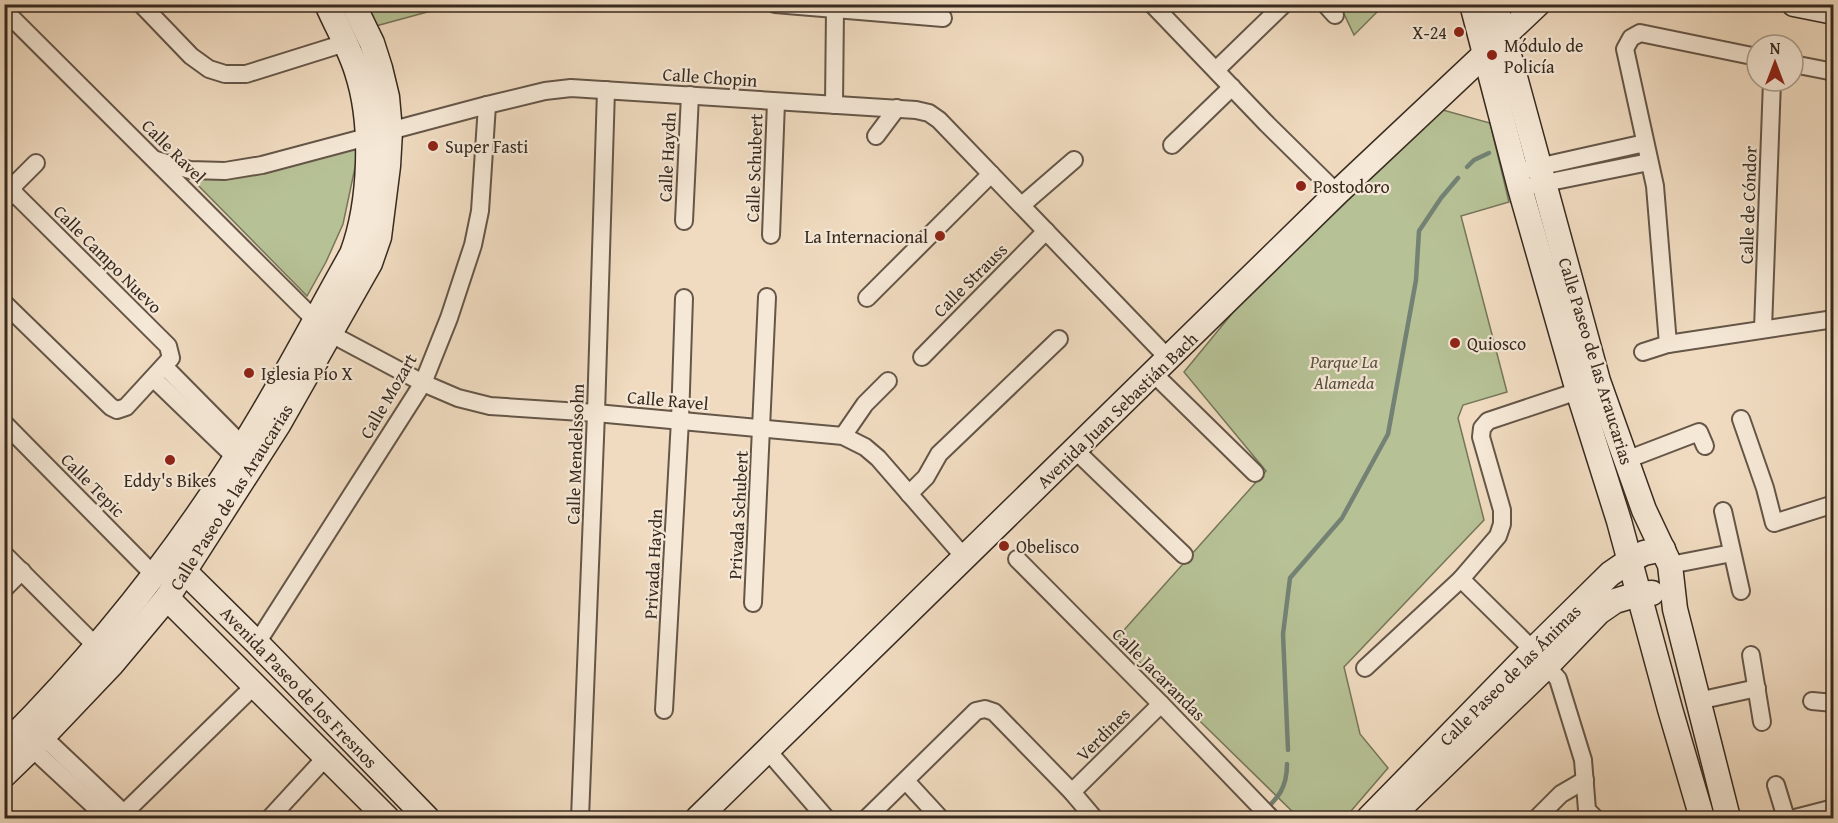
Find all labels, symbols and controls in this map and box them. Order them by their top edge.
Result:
place label: X-24 [1412,19,1447,46]
marker: X-24 [1452,25,1466,39]
place label: Módulo de Policía [1504,32,1584,80]
north arrow [1745,33,1805,93]
text: N [1770,36,1781,60]
marker: Módulo de Policía [1485,48,1499,62]
street label: Calle Chopin [662,60,758,94]
street label: Calle Haydn [651,111,683,203]
street label: Calle Ravel [136,113,212,189]
street label: Calle Schubert [739,113,769,223]
place label: Super Fasti [445,133,528,160]
marker: Super Fasti [426,139,440,153]
street label: Calle de Cóndor [1732,145,1764,264]
place label: Postodoro [1313,173,1390,200]
marker: Postodoro [1294,179,1308,193]
street label: Calle Campo Nuevo [47,198,169,320]
place label: La Internacional [804,223,928,250]
marker: La Internacional [933,229,947,243]
street label: Calle Strauss [927,237,1013,323]
street label: Calle Paseo de las Araucarias [1552,254,1640,468]
street label: Avenida Juan Sebastián Bach [1030,326,1204,494]
place label: Quiosco [1467,330,1526,357]
marker: Quiosco [1448,336,1462,350]
street label: Calle Mozart [353,348,424,444]
park label: Parque La Alameda [1309,348,1379,396]
place label: Iglesia Pío X [261,360,353,387]
marker: Iglesia Pío X [242,366,256,380]
street label: Calle Mendelssohn [559,383,591,525]
street label: Calle Ravel [626,383,710,417]
street label: Calle Paseo de las Araucarias [162,398,300,596]
street label: Calle Tepic [55,447,131,523]
street label: Privada Schubert [721,449,755,580]
marker: Eddy's Bikes [163,453,177,467]
place label: Eddy's Bikes [124,467,216,494]
street label: Privada Haydn [637,508,669,620]
place label: Obelisco [1016,533,1079,560]
marker: Obelisco [997,539,1011,553]
street label: Calle Paseo de las Ánimas [1433,598,1587,752]
street label: Avenida Paseo de los Fresnos [214,600,384,774]
street label: Calle Jacarandas [1106,621,1212,727]
street label: Verdines [1070,701,1136,767]

